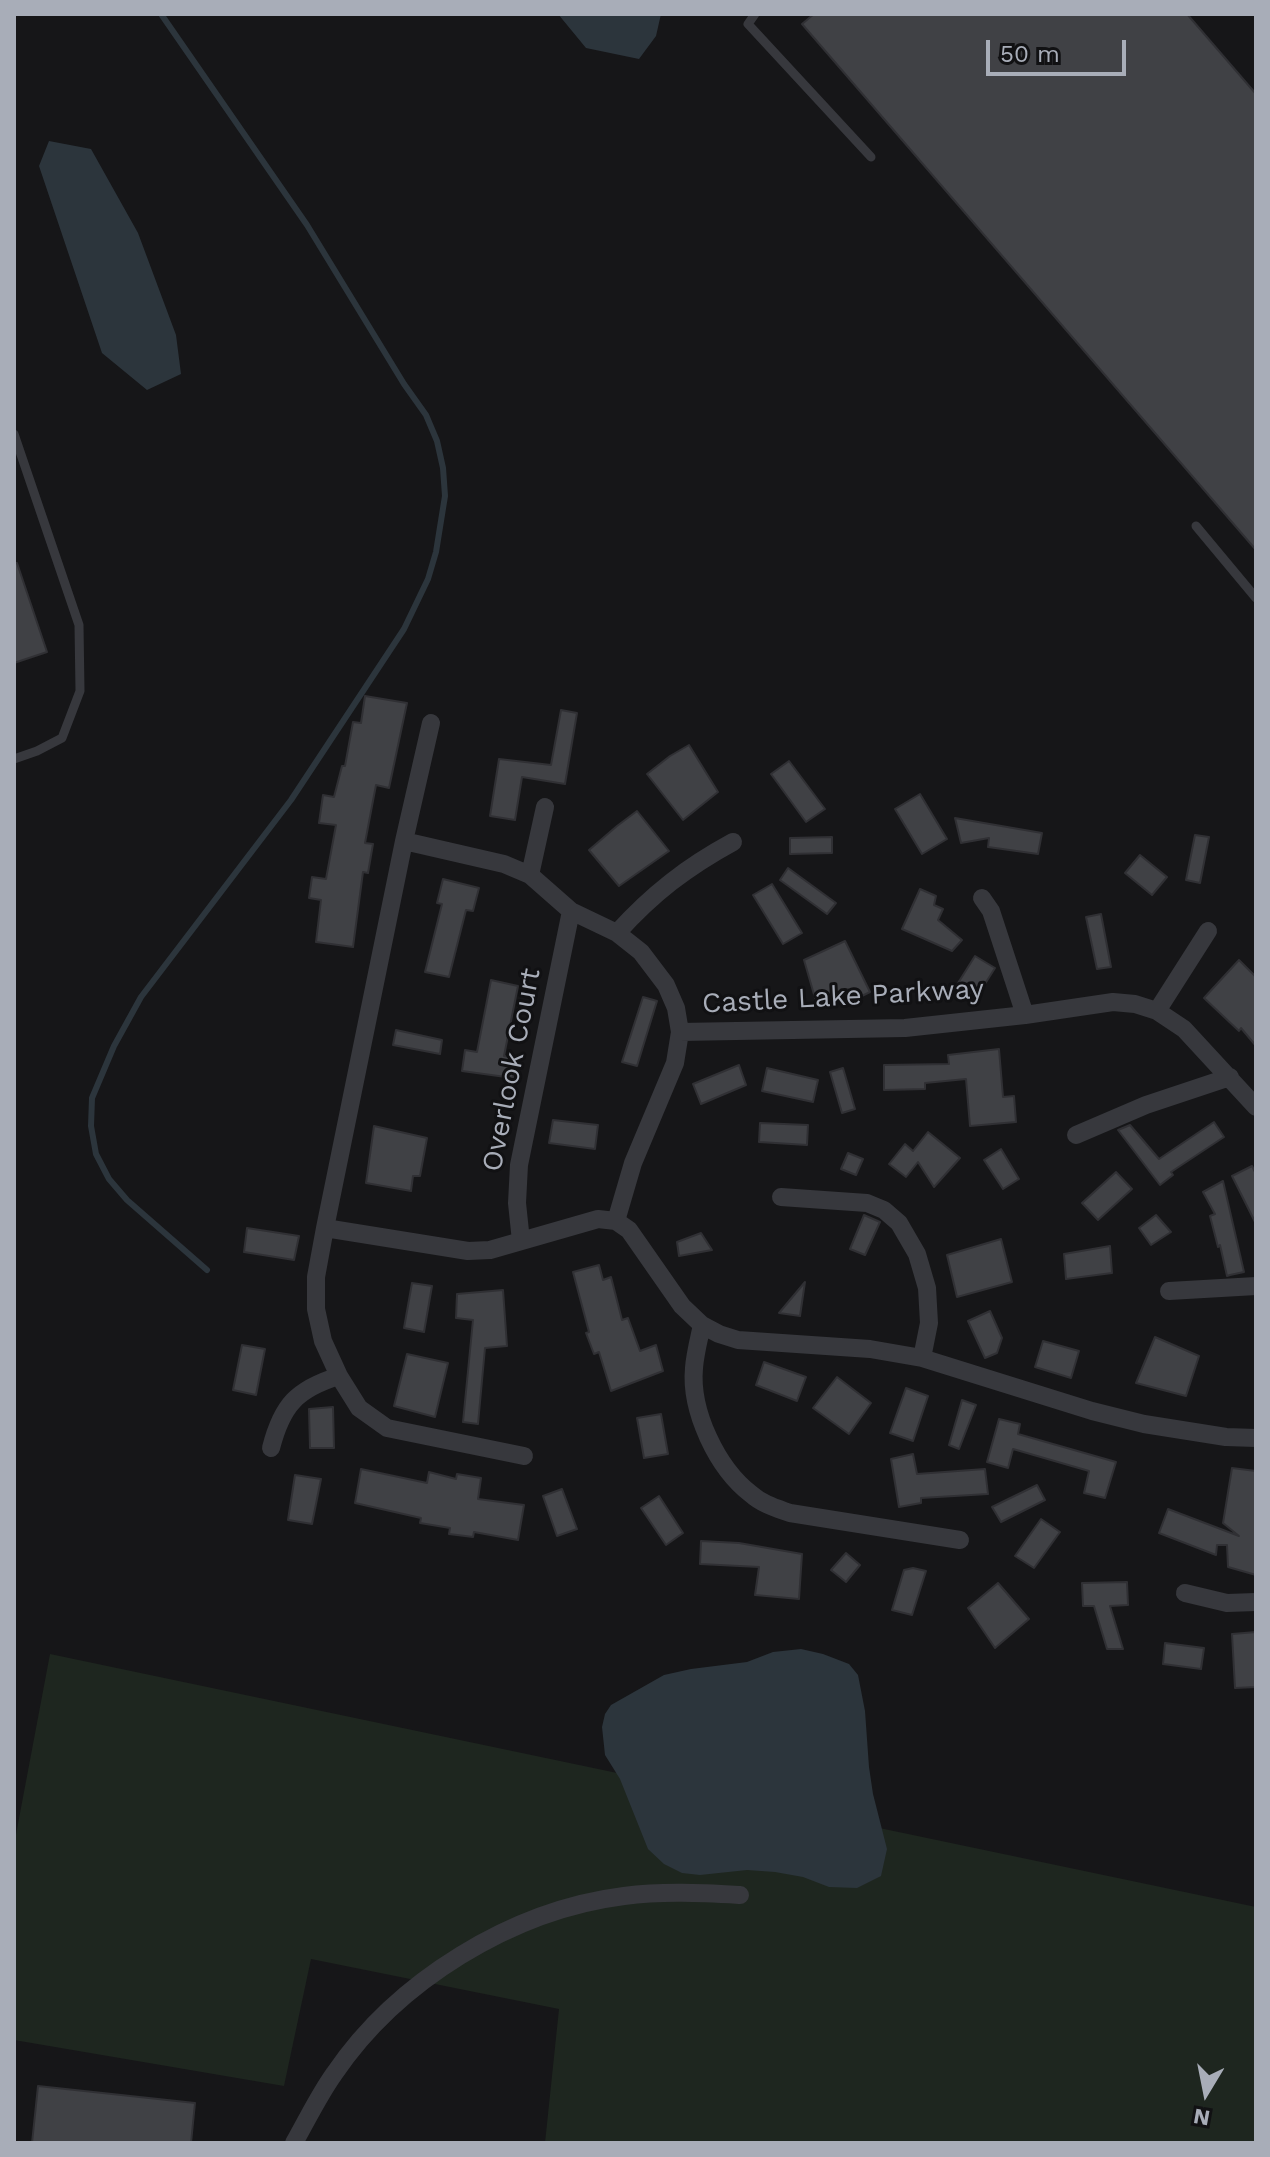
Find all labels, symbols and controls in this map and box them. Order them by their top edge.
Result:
scale bar [990,24,1130,74]
text: 50 m [1000,40,1060,68]
street label: Overlook Court [476,966,548,1174]
street label: Castle Lake Parkway [701,973,985,1021]
north arrow [1166,2053,1246,2133]
text: N [1192,2103,1212,2131]

